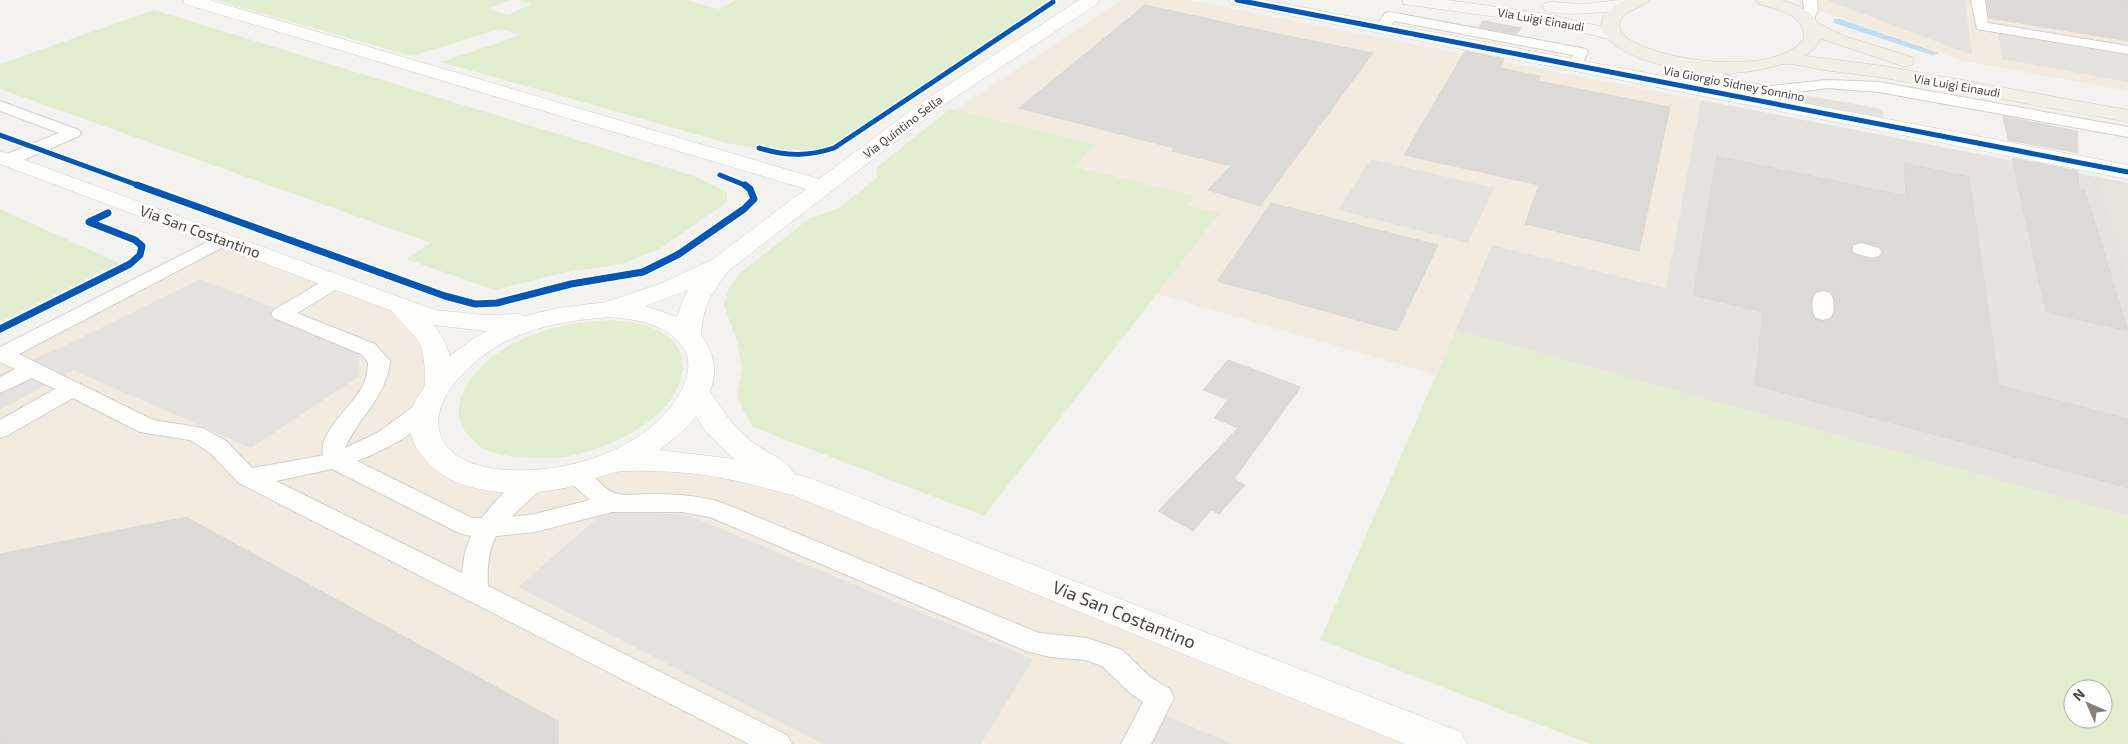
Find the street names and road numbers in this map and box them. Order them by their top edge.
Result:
street label: Via Luigi Einaudi [1497,4,1586,34]
street label: Via Giorgio Sidney Sonnino [1662,62,1806,104]
street label: Via Luigi Einaudi [1913,70,2002,100]
street label: Via Quintino Sella [860,92,945,161]
street label: Via San Costantino [138,201,263,261]
street label: Via San Costantino [1050,575,1199,653]

